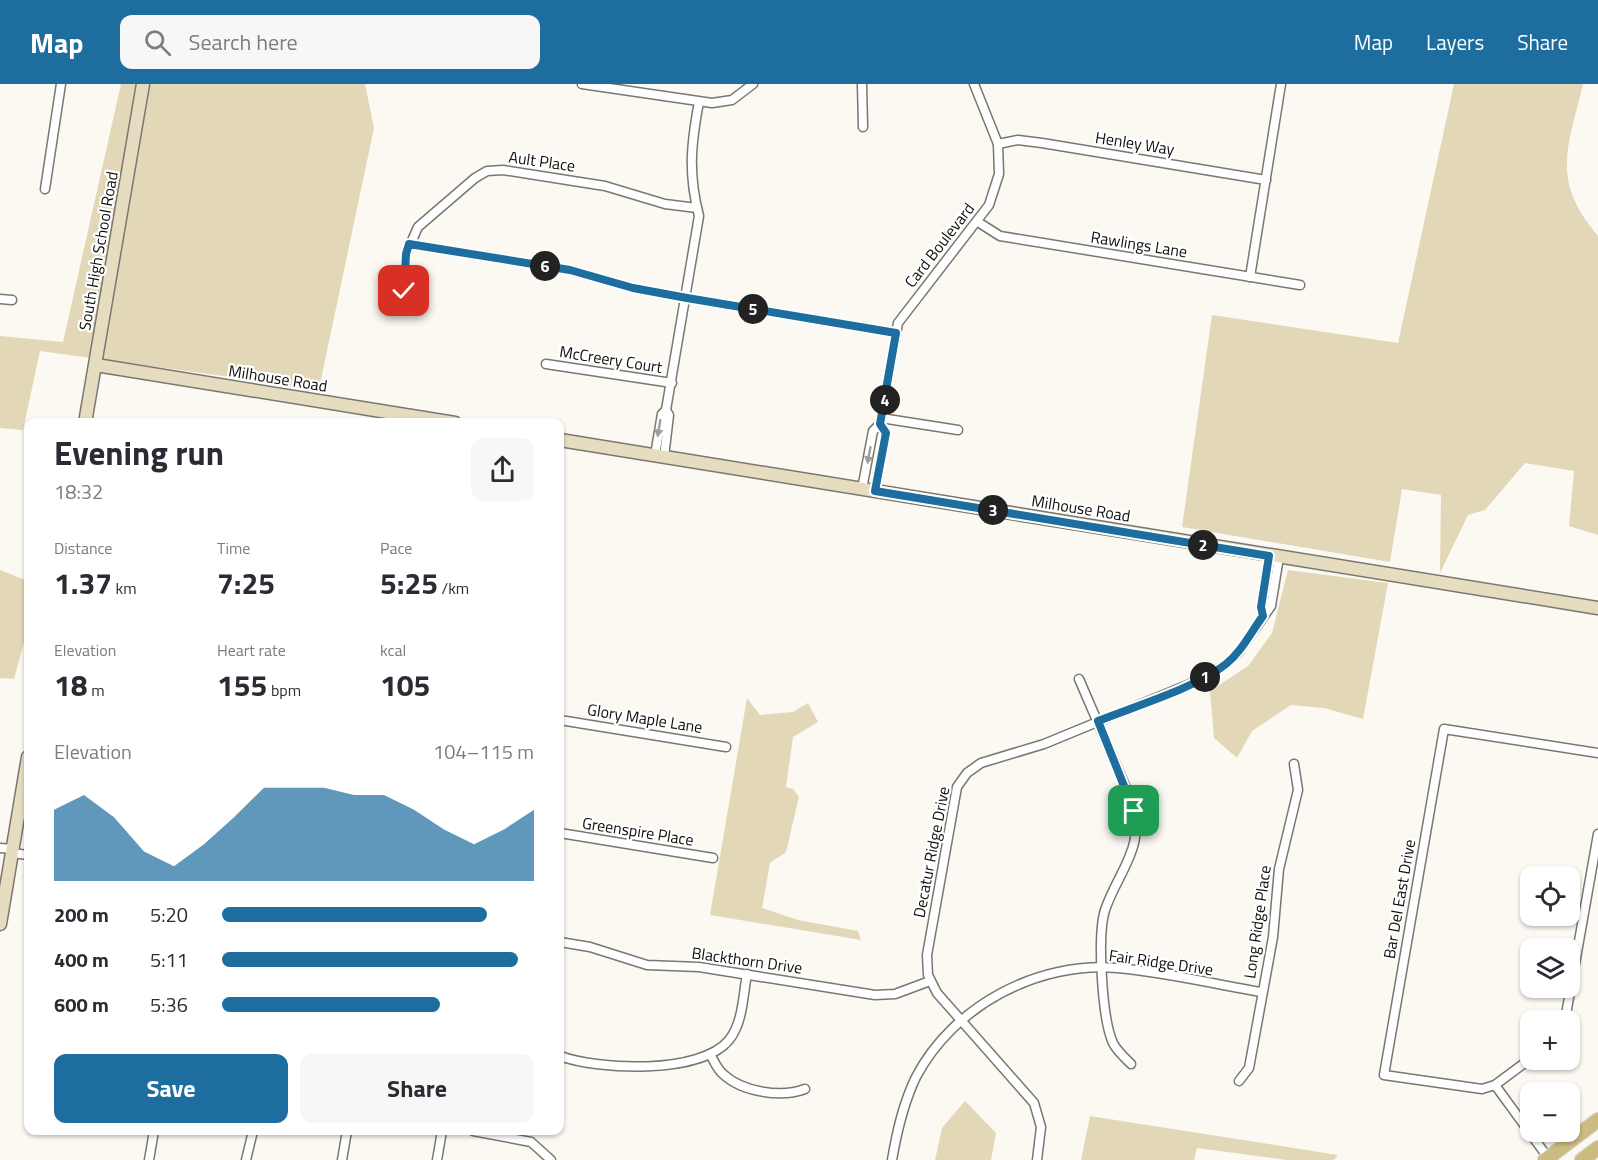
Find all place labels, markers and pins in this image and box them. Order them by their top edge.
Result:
pin: 6 [530,251,560,281]
pin [378,265,429,316]
pin: 5 [738,294,768,324]
pin: 4 [870,385,900,415]
pin: 3 [978,495,1008,525]
pin: 2 [1188,530,1218,560]
pin: 1 [1190,662,1220,692]
pin [1108,785,1159,836]

